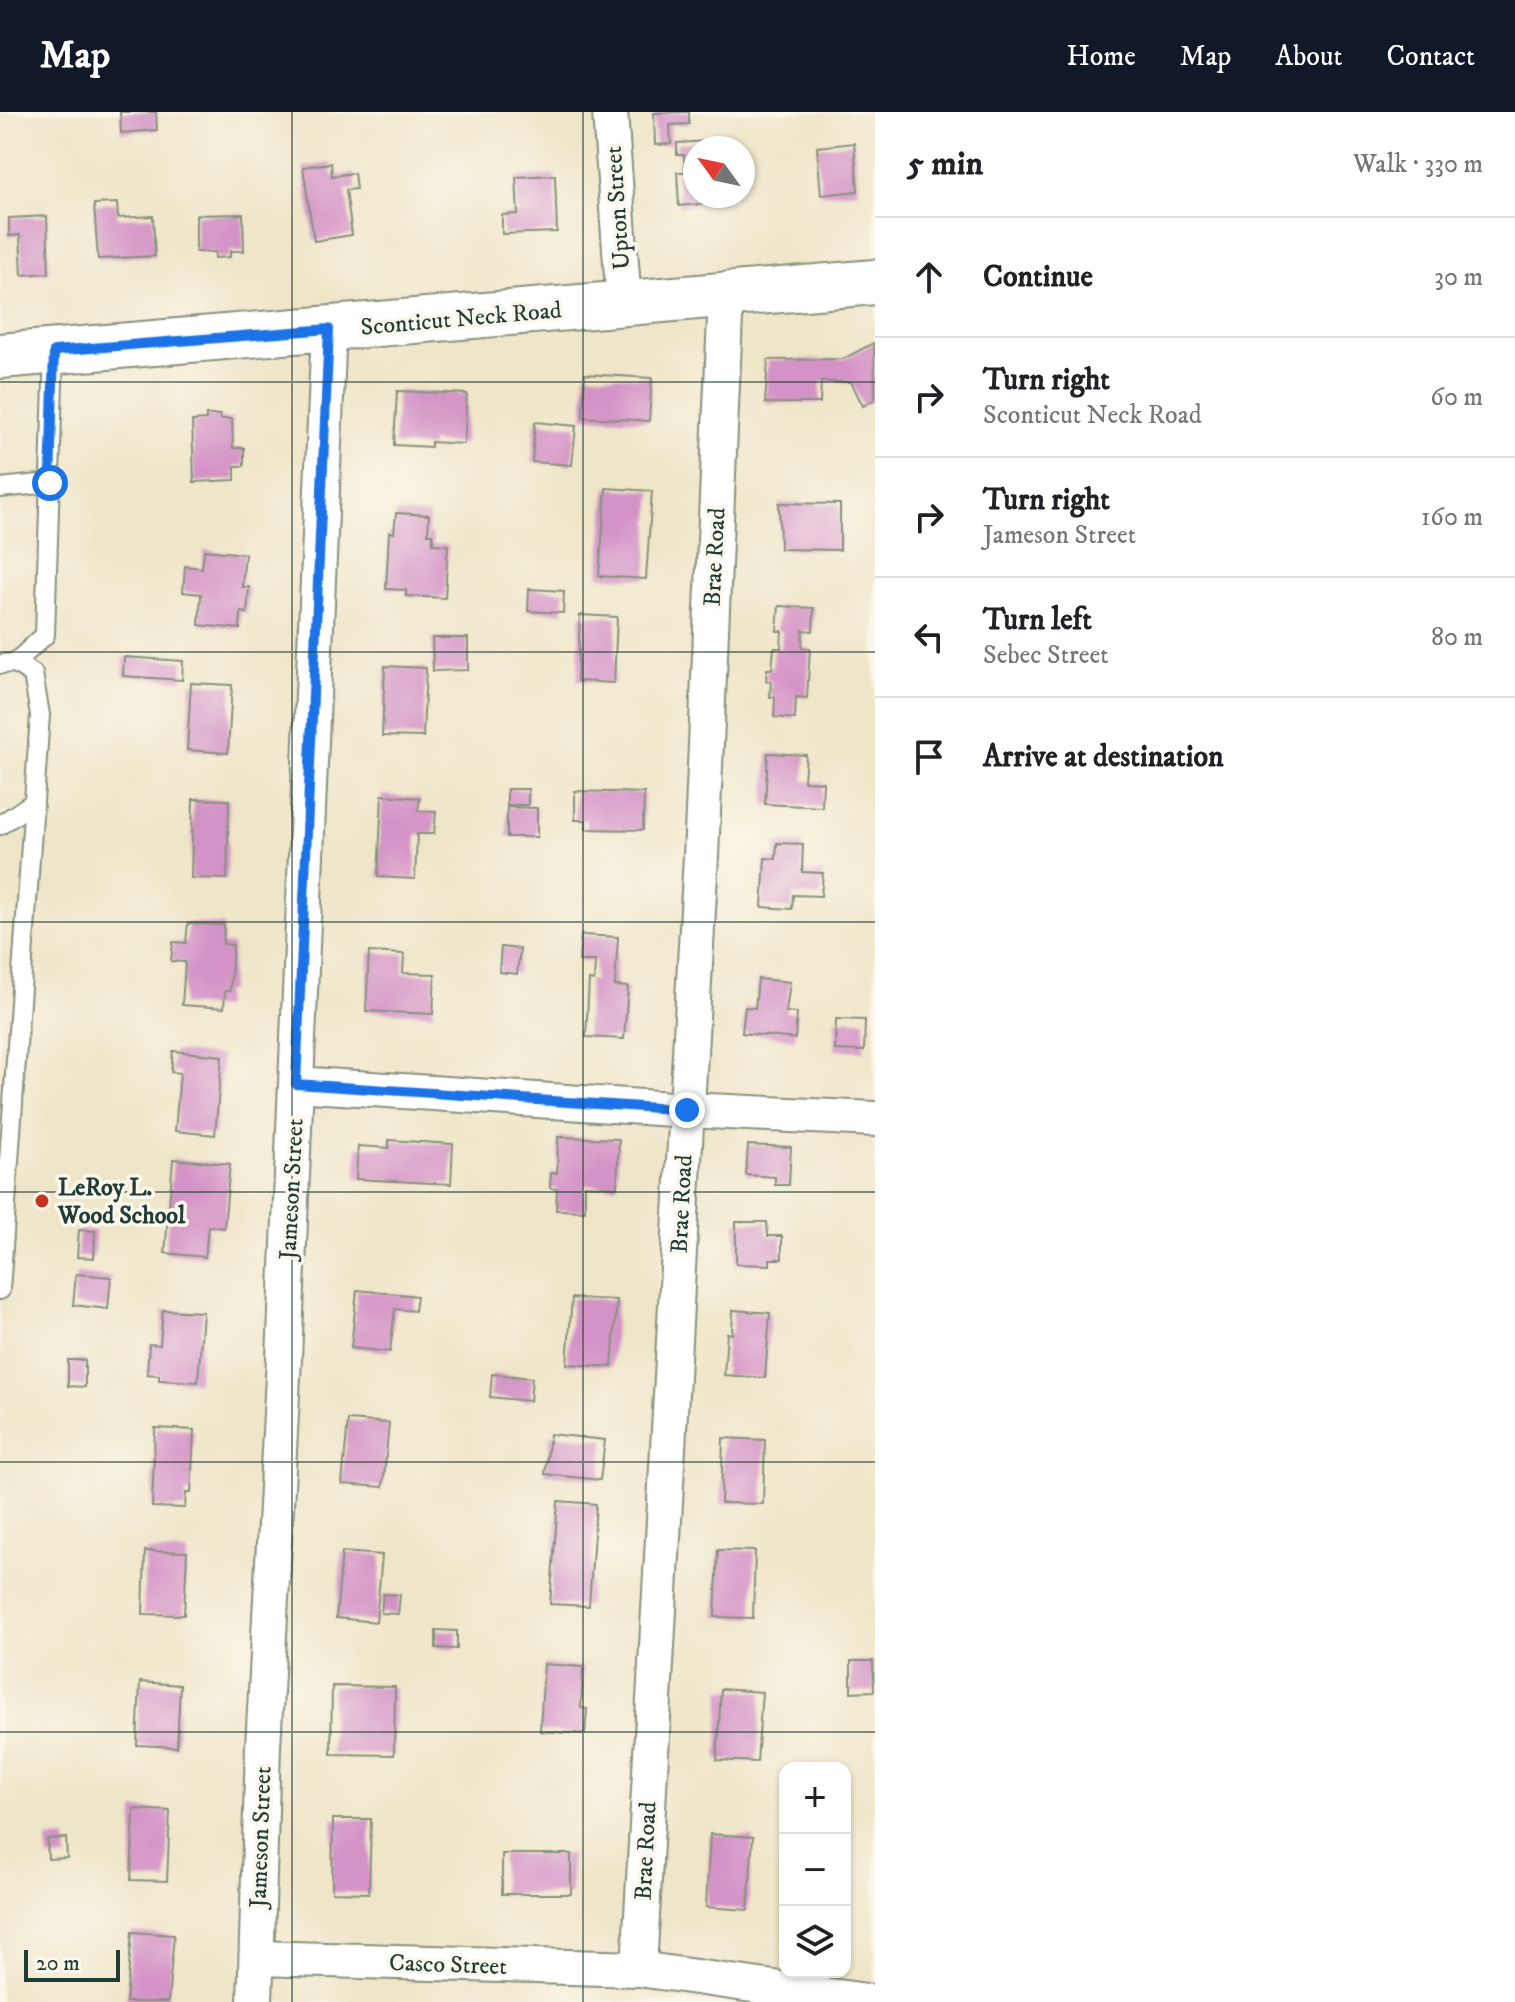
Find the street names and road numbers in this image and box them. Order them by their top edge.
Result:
street label: Upton Street [599,145,637,271]
street label: Sconticut Neck Road [359,295,563,343]
street label: Brae Road [697,507,733,607]
street label: Jameson Street [273,1117,311,1262]
street label: Brae Road [664,1154,700,1254]
street label: Jameson Street [243,1766,278,1910]
street label: Brae Road [628,1801,664,1901]
street label: Casco Street [388,1948,508,1982]

